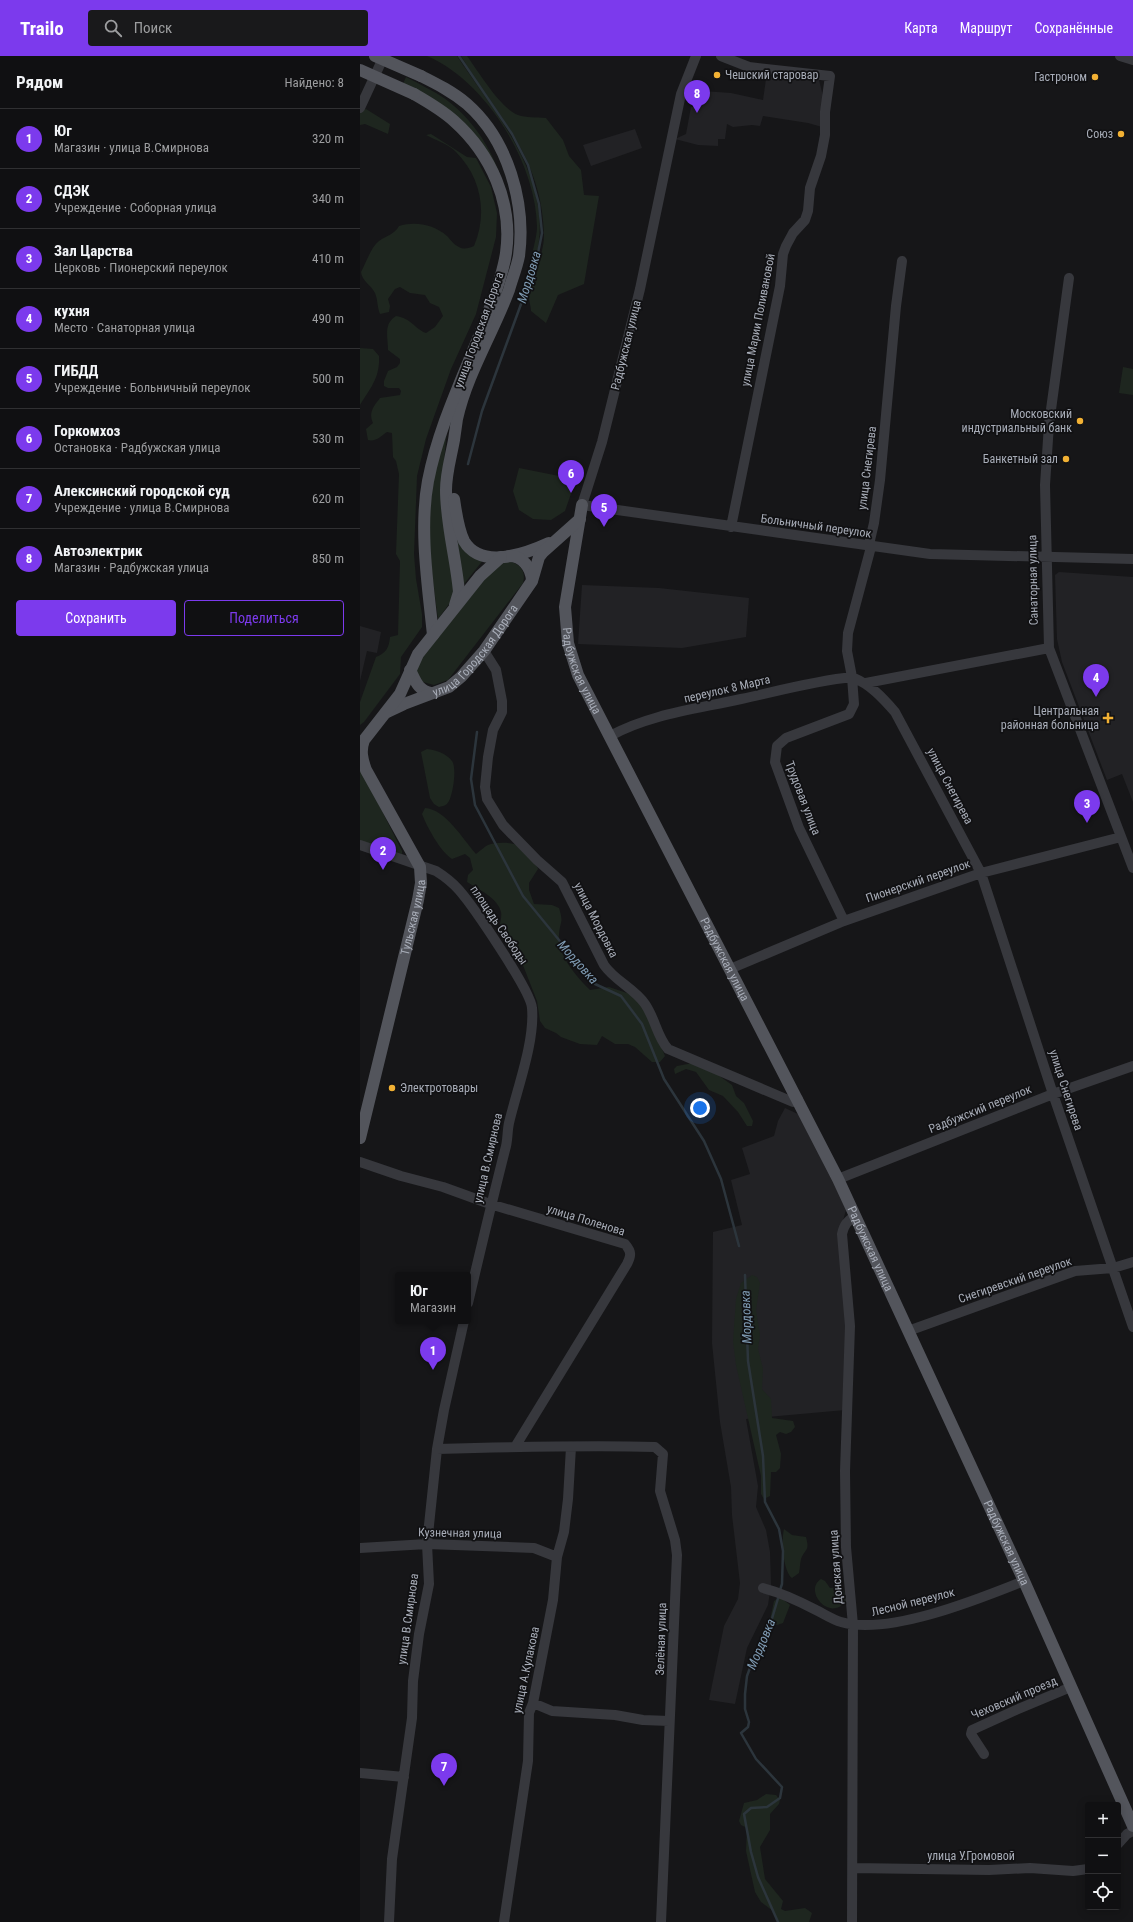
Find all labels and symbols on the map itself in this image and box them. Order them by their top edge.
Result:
place label: Чешский старовар [725,68,819,82]
marker: Чешский старовар [712,70,722,80]
place label: Гастроном [1034,70,1087,84]
marker: Гастроном [1090,72,1100,82]
pin: 8 [684,80,710,113]
place label: Союз [1086,127,1113,141]
marker: Союз [1116,129,1126,139]
water label: Мордовка [514,249,544,305]
street label: улица Марии Поливановой [738,252,778,388]
street label: улица Городская Дорога [452,270,507,390]
street label: Радбужская улица [608,298,644,391]
place label: Московский индустриальный банк [962,407,1072,435]
marker: Московский индустриальный банк [1075,416,1085,426]
street label: улица Снегирева [855,425,879,511]
place label: Банкетный зал [983,452,1058,466]
marker: Банкетный зал [1061,454,1071,464]
pin: 6 [558,460,584,493]
pin: 5 [591,494,617,527]
street label: Больничный переулок [760,511,872,541]
street label: Санаторная улица [1025,534,1041,625]
street label: улица Городская Дорога [431,602,521,700]
street label: Радбужская улица [560,627,604,717]
pin: 4 [1083,664,1109,697]
street label: переулок 8 Марта [682,672,772,706]
place label: Центральная районная больница [1001,704,1099,732]
marker: Центральная районная больница [1102,712,1114,724]
street label: улица Снегирева [924,746,976,827]
street label: Трудовая улица [782,759,824,837]
pin: 3 [1074,790,1100,823]
pin: 2 [370,837,396,870]
street label: Пионерский переулок [864,856,972,905]
street label: Тульская улица [398,879,428,957]
street label: улица Мордовка [571,880,621,960]
street label: площадь Свободы [467,883,531,967]
street label: Радбужская улица [697,915,752,1004]
water label: Мордовка [555,937,601,987]
street label: улица Снегирева [1046,1048,1086,1132]
place label: Электротовары [400,1081,478,1095]
street label: Радбужский переулок [927,1082,1034,1136]
marker: Электротовары [387,1083,397,1093]
your location [690,1098,710,1118]
street label: улица В.Смирнова [471,1111,505,1204]
street label: улица Поленова [545,1201,627,1239]
street label: Радбужская улица [845,1204,896,1294]
street label: Снегиревский переулок [957,1254,1074,1306]
water label: Мордовка [738,1290,754,1344]
pin: 1 [420,1337,446,1370]
street label: Радбужская улица [981,1498,1032,1588]
street label: Кузнечная улица [418,1525,502,1541]
street label: Донская улица [826,1529,846,1605]
street label: улица В.Смирнова [395,1572,421,1666]
street label: Лесной переулок [870,1585,956,1619]
street label: Зелёная улица [653,1602,669,1676]
water label: Мордовка [744,1616,778,1672]
street label: улица А.Кулакова [510,1625,542,1715]
street label: Чеховский проезд [969,1673,1060,1722]
pin: 7 [431,1753,457,1786]
street label: улица У.Громовой [927,1849,1015,1863]

